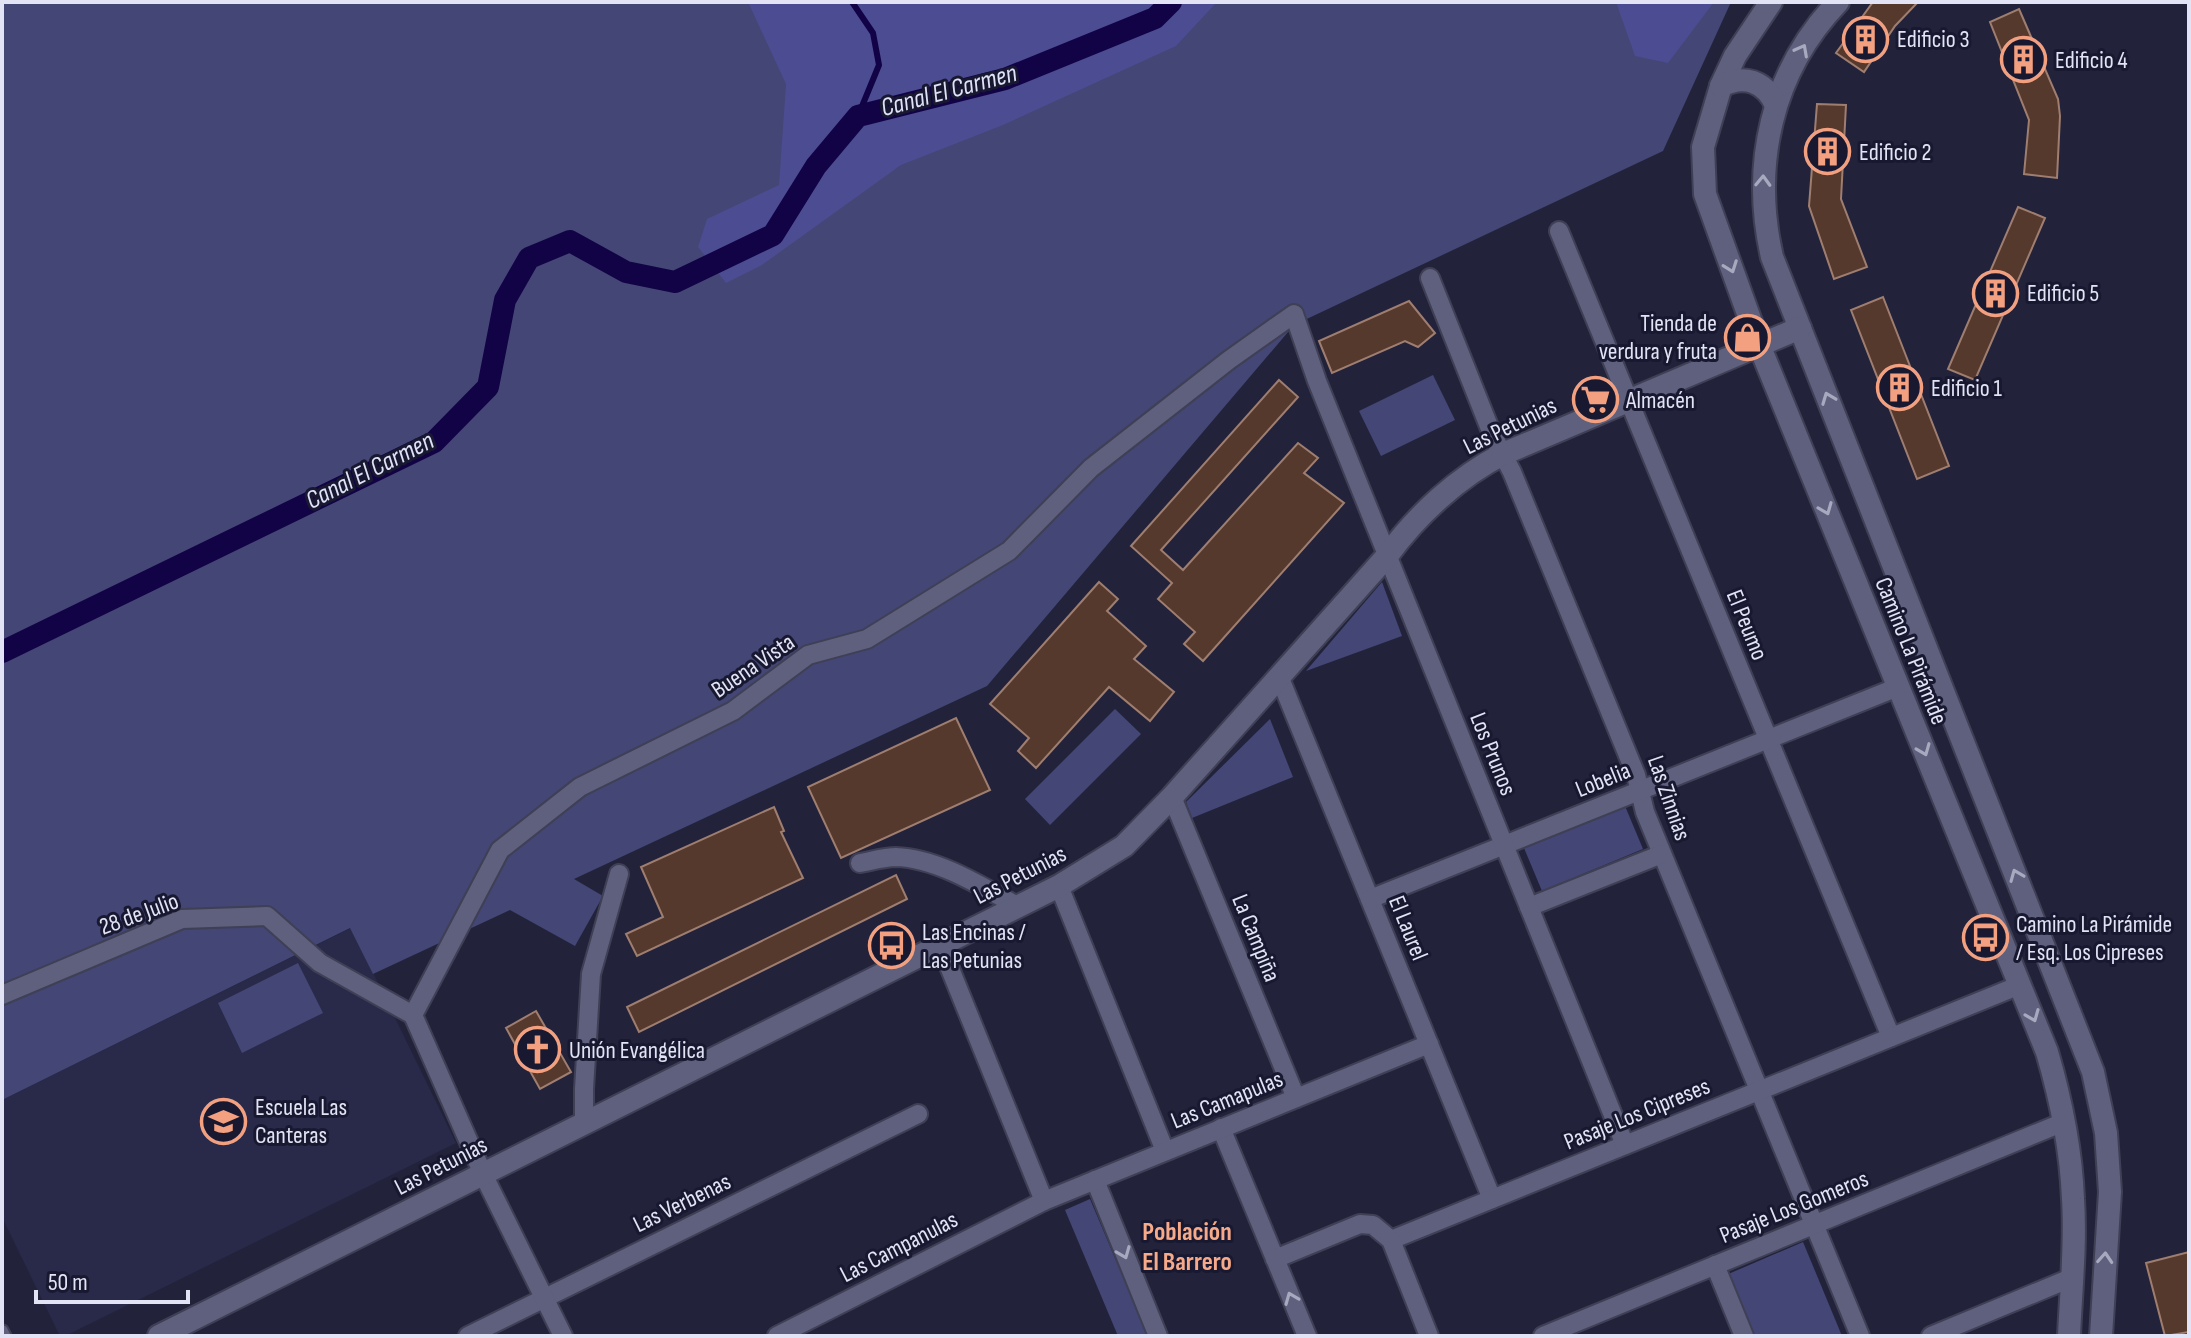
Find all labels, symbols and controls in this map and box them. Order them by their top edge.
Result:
building icon: Edificio 3 [1842,15,1890,63]
place label: Edificio 3 [1897,25,1970,54]
building icon: Edificio 4 [2000,36,2048,84]
one-way arrow [1792,45,1808,59]
place label: Edificio 4 [2055,46,2128,75]
water label: Canal El Carmen [878,58,1021,124]
building icon: Edificio 2 [1804,128,1852,176]
place label: Edificio 2 [1859,138,1931,167]
one-way arrow [1754,174,1771,187]
one-way arrow [1721,259,1738,273]
building icon: Edificio 5 [1972,269,2020,317]
place label: Edificio 5 [2027,279,2099,308]
place label: Tienda de verdura y fruta [1599,309,1717,366]
shop icon: Tienda de verdura y fruta [1724,313,1772,361]
building icon: Edificio 1 [1876,364,1924,412]
place label: Edificio 1 [1931,374,2003,403]
supermarket icon: Almacén [1571,376,1619,424]
place label: Almacén [1625,386,1695,415]
street label: Las Petunias [1459,391,1561,461]
one-way arrow [1821,392,1837,406]
water label: Canal El Carmen [301,425,439,517]
one-way arrow [1816,501,1833,515]
street label: Camino La Pirámide [1868,573,1954,729]
street label: El Peumo [1720,586,1774,664]
street label: Buena Vista [706,628,800,704]
street label: Los Prunos [1463,708,1523,800]
one-way arrow [1914,742,1930,756]
street label: Las Zinnias [1641,752,1697,844]
street label: Lobelia [1571,756,1635,804]
street label: Las Petunias [969,839,1071,911]
one-way arrow [2009,869,2026,883]
street label: 28 de Julio [95,886,183,942]
street label: La Campiña [1225,890,1287,986]
street label: El Laurel [1382,892,1434,964]
place label: Camino La Pirámide / Esq. Los Cipreses [2016,910,2172,967]
bus stop icon: Camino La Pirámide / Esq. Los Cipreses [1961,914,2009,962]
place label: Las Encinas / Las Petunias [922,918,1026,975]
bus stop icon: Las Encinas / Las Petunias [867,922,915,970]
one-way arrow [2023,1008,2040,1022]
church icon: Unión Evangélica [514,1026,562,1074]
place label: Unión Evangélica [569,1036,705,1065]
street label: Las Camapulas [1167,1064,1287,1136]
street label: Pasaje Los Cipreses [1560,1072,1714,1156]
place label: Escuela Las Canteras [255,1093,347,1150]
school or university icon: Escuela Las Canteras [200,1097,248,1145]
street label: Las Petunias [390,1130,492,1202]
street label: Pasaje Los Gomeros [1715,1164,1873,1250]
street label: Las Verbenas [629,1167,735,1239]
street label: Las Campanulas [835,1205,963,1289]
district label: Población El Barrero [1142,1217,1232,1278]
one-way arrow [1114,1245,1131,1259]
one-way arrow [2096,1251,2113,1264]
scale bar [36,1254,188,1304]
text: 50 m [48,1268,88,1297]
one-way arrow [1284,1291,1300,1306]

